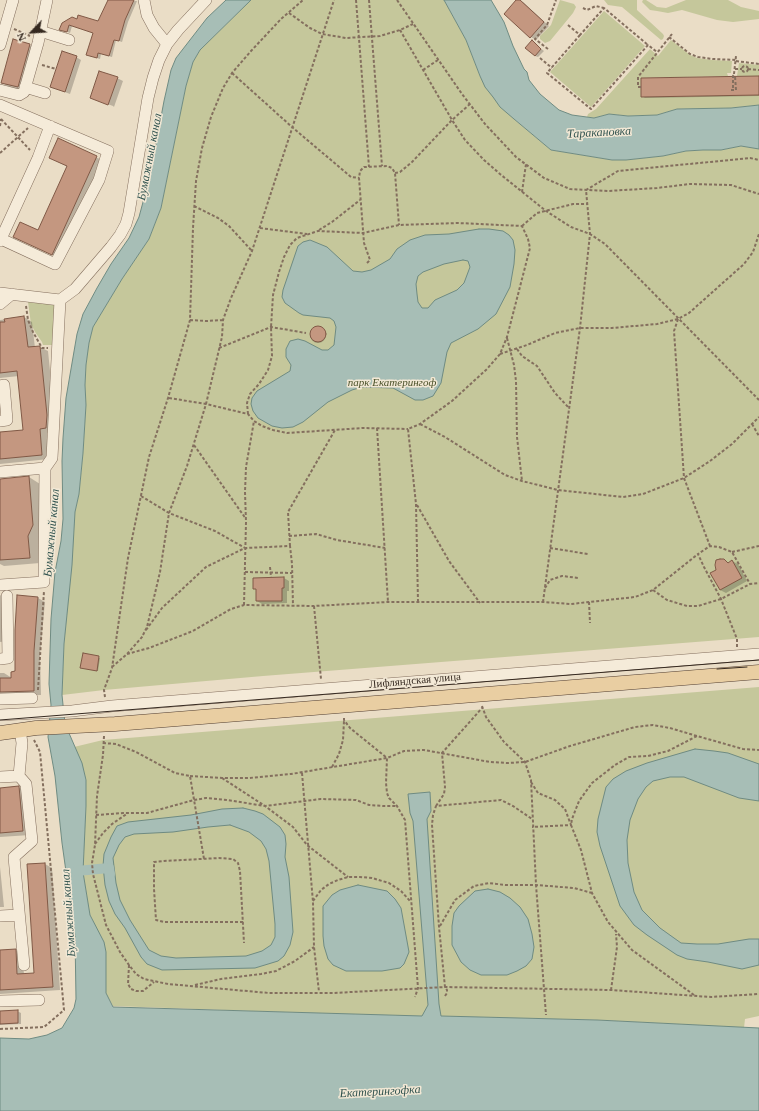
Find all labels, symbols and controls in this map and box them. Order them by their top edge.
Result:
north arrow [12,12,52,52]
text: N [14,31,28,43]
water label: Бумажный канал [135,112,165,202]
water label: Таракановка [567,124,631,142]
park label: парк Екатерингоф [348,376,436,390]
water label: Бумажный канал [41,488,63,578]
street label: Лифляндская улица [369,670,461,692]
water label: Бумажный канал [59,868,79,958]
water label: Екатерингофка [339,1083,421,1101]

